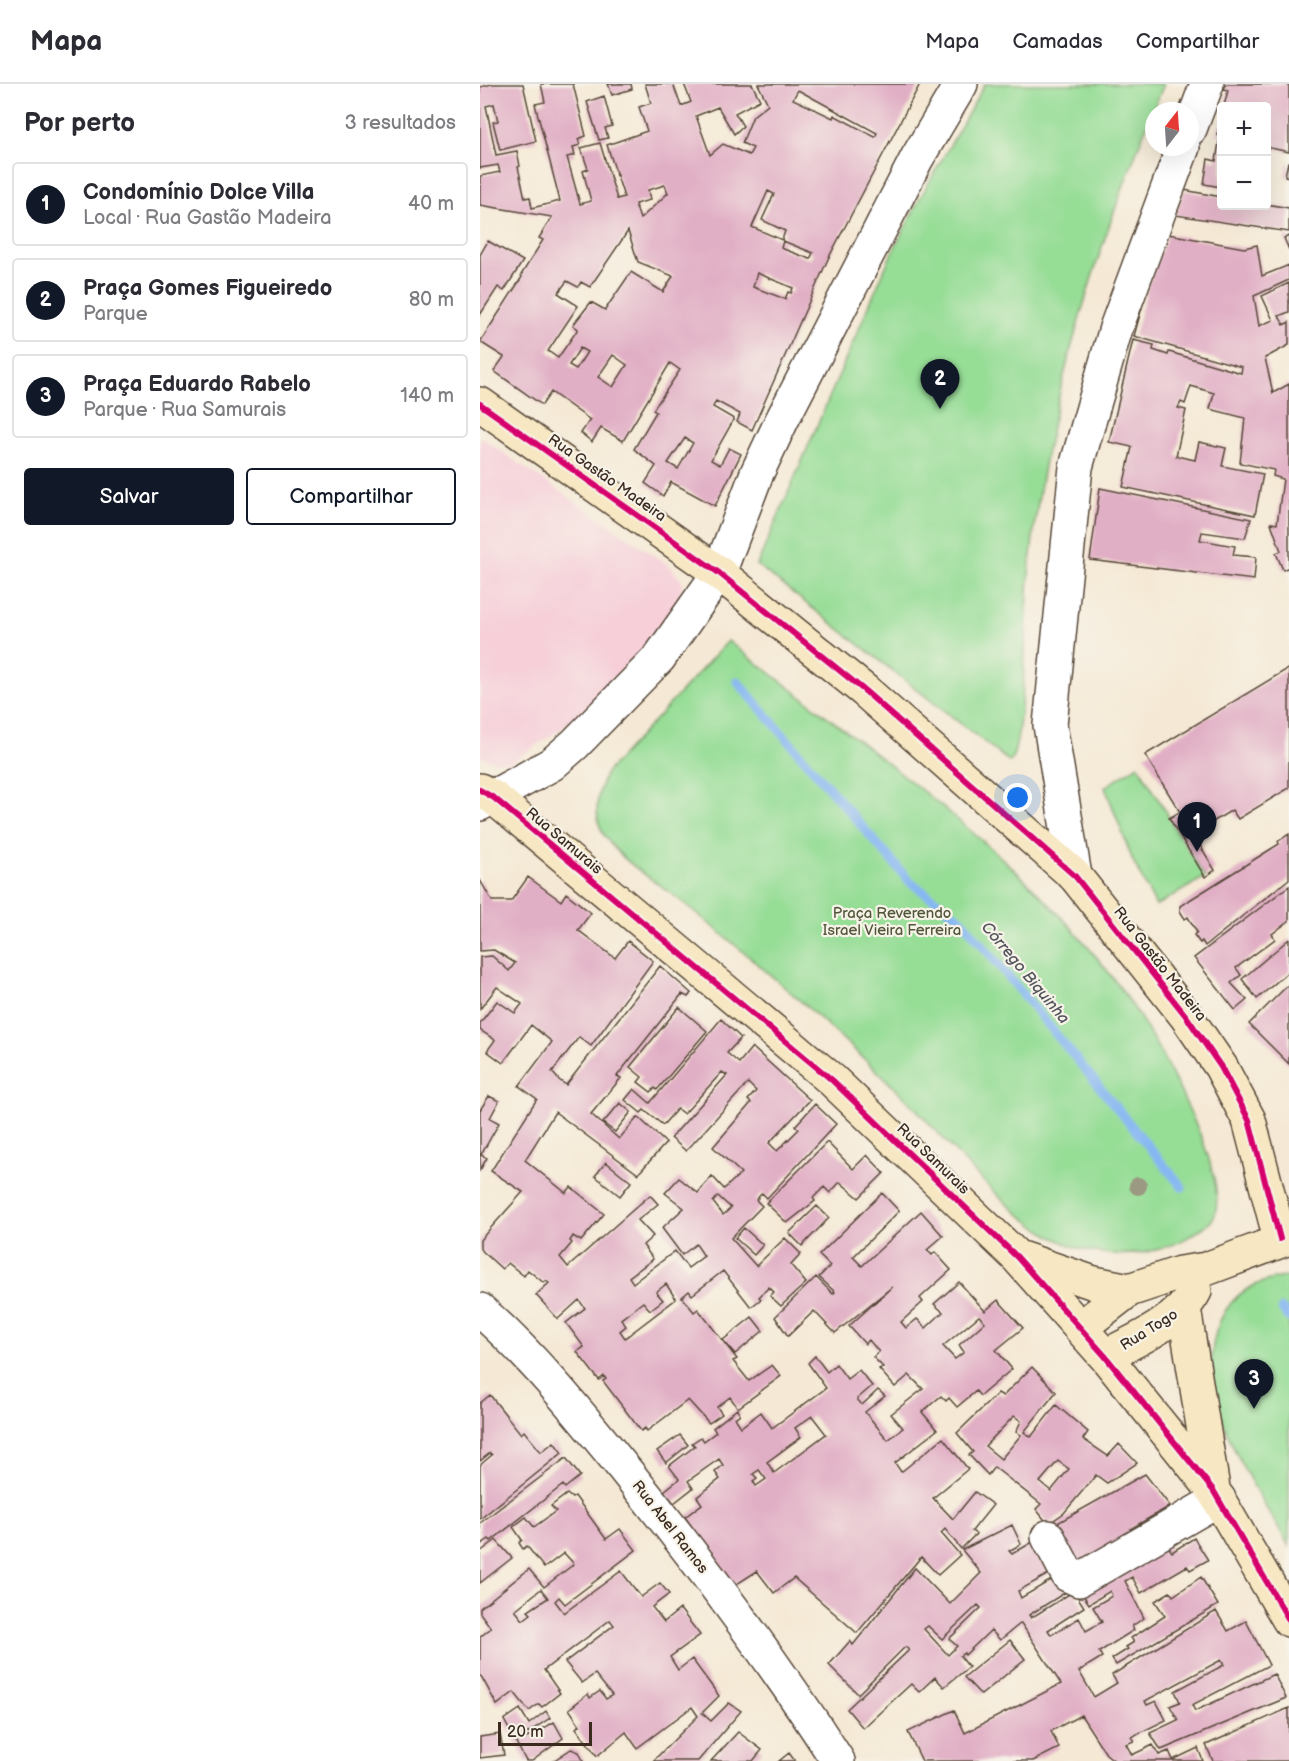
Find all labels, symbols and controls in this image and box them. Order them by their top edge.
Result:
text: Mapa [30,25,102,58]
text: Mapa [925,29,979,54]
text: Camadas [1012,29,1103,54]
text: Compartilhar [1136,29,1259,54]
north arrow [1145,102,1199,156]
map controls [1217,102,1271,210]
button: + [1217,102,1271,156]
text: Por perto [24,108,135,139]
text: 3 resultados [345,111,456,135]
button: − [1217,156,1271,210]
text: Condomínio Dolce Villa [83,179,314,206]
text: 1 [41,192,50,216]
text: 40 m [408,192,454,216]
text: Local · Rua Gastão Madeira [83,206,331,230]
text: Praça Gomes Figueiredo [83,275,332,302]
text: 2 [40,288,51,312]
text: 80 m [409,288,454,312]
text: Parque [83,302,148,326]
pin: 2 [920,360,960,409]
text: Praça Eduardo Rabelo [83,371,311,398]
text: 3 [40,384,51,408]
text: 140 m [400,384,454,408]
text: Parque · Rua Samurais [83,398,286,422]
street label: Rua Gastão Madeira [544,430,670,526]
button: Salvar [24,468,234,525]
button: Compartilhar [246,468,456,525]
your location [1003,783,1032,812]
pin: 1 [1178,802,1216,852]
street label: Rua Samurais [522,803,607,879]
street label: Rua Gastão Madeira [1109,903,1211,1025]
park label: Praça Reverendo Israel Vieira Ferreira [823,904,961,940]
water label: Córrego Biquinha [977,918,1073,1028]
street label: Rua Samurais [893,1119,974,1199]
street label: Rua Togo [1117,1305,1181,1355]
pin: 3 [1234,1360,1274,1409]
street label: Rua Abel Ramos [628,1477,713,1578]
scale bar [498,1719,592,1746]
text: 20 m [507,1723,543,1742]

